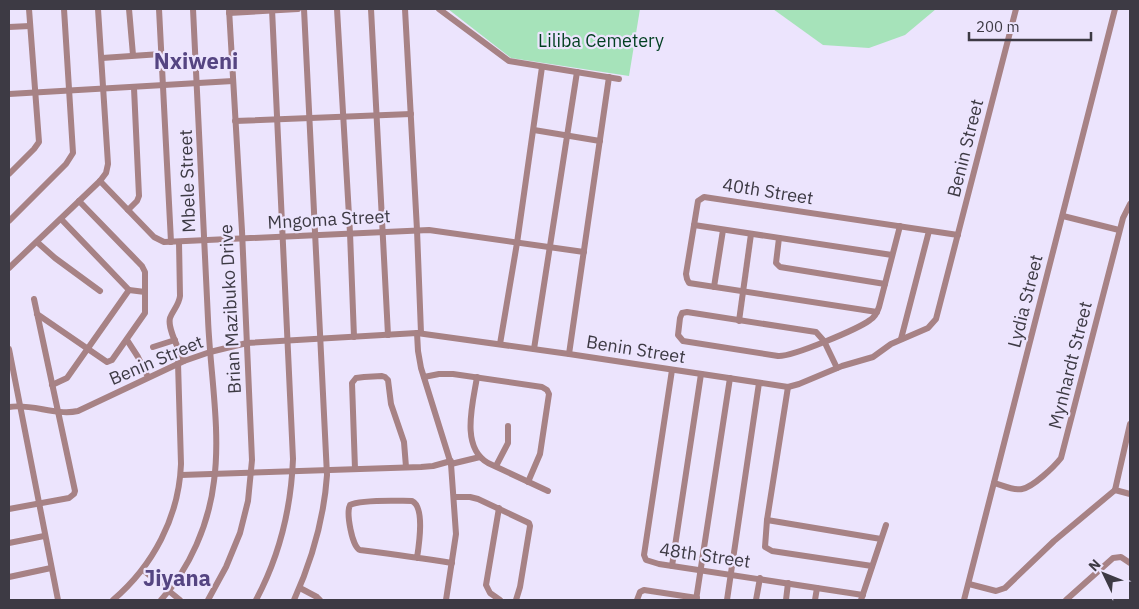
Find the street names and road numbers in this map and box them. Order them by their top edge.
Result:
street label: Benin Street [942,97,988,199]
street label: Mbele Street [174,129,200,233]
street label: 40th Street [721,172,815,210]
street label: Mngoma Street [267,204,391,234]
street label: Brian Mazibuko Drive [214,223,246,394]
street label: Lydia Street [1002,252,1048,350]
street label: Mynhardt Street [1043,299,1097,431]
street label: Benin Street [105,330,207,390]
street label: Benin Street [585,330,687,368]
street label: 48th Street [658,537,752,573]

